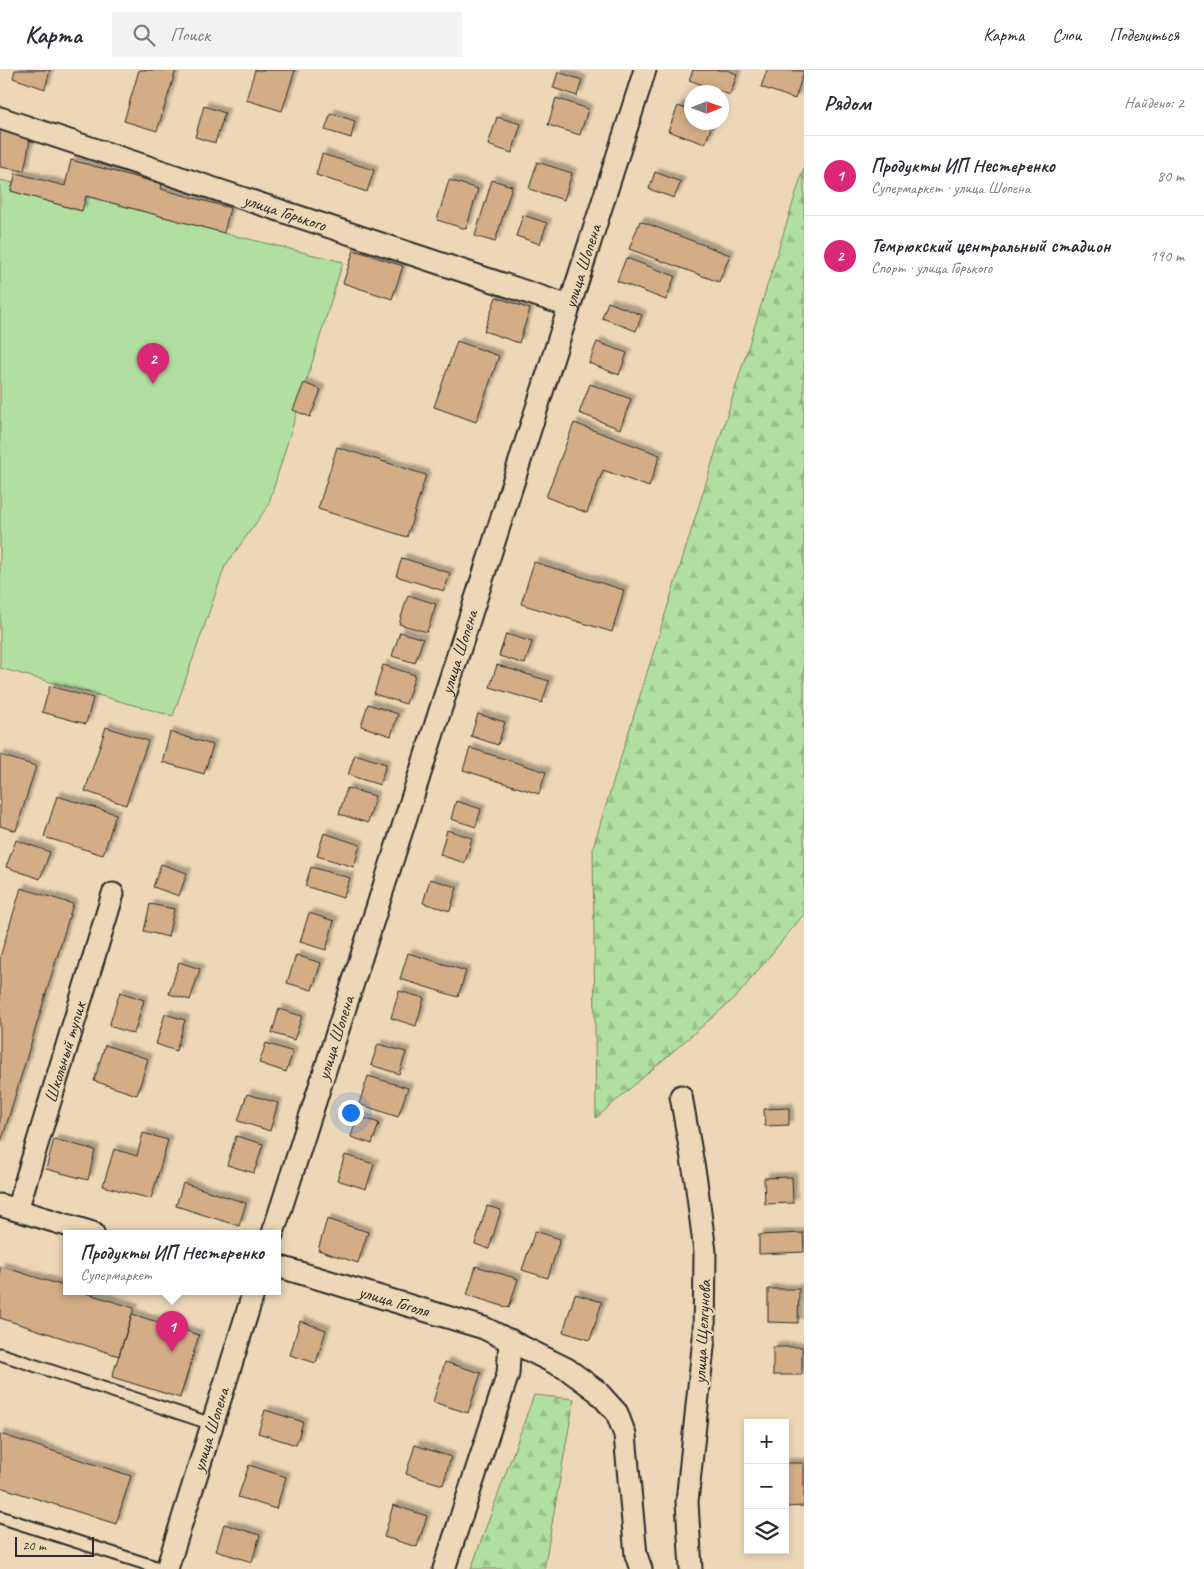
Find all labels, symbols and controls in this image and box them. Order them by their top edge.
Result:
search box [112,12,462,57]
text: Карта [25,20,82,50]
icon: search [130,21,158,49]
text: Поиск [170,23,210,47]
text: Карта [983,24,1024,46]
text: Слои [1052,24,1081,46]
text: Поделиться [1109,24,1179,46]
north arrow [684,85,729,130]
text: Рядом [824,90,871,116]
text: Найдено: 2 [1124,93,1184,113]
text: Продукты ИП Нестеренко [871,154,1055,178]
text: 1 [836,166,844,186]
text: 80 m [1157,166,1184,186]
text: Супермаркет · улица Шопена [871,178,1030,198]
street label: улица Горького [240,188,330,236]
street label: улица Шопена [558,220,606,312]
text: Темрюкский центральный стадион [871,234,1111,258]
text: 2 [836,246,844,266]
text: 190 m [1150,246,1184,266]
text: Спорт · улица Горького [871,258,992,278]
pin: 2 [137,343,169,384]
street label: улица Шопена [435,606,483,698]
street label: улица Шопена [311,992,360,1083]
street label: Школьный тупик [39,998,91,1105]
your location [338,1100,364,1126]
popup [63,1230,281,1295]
text: Продукты ИП Нестеренко [80,1241,264,1265]
text: Супермаркет [80,1265,152,1285]
street label: улица Щелгунова [688,1278,716,1385]
street label: улица Гоголя [355,1280,433,1322]
pin: 1 [156,1311,188,1352]
street label: улица Шопена [187,1383,235,1475]
map controls [744,1419,789,1554]
button: + [744,1419,789,1464]
button: − [744,1464,789,1509]
button: layers [744,1509,789,1554]
scale bar [15,1534,94,1557]
text: 20 m [22,1537,46,1554]

